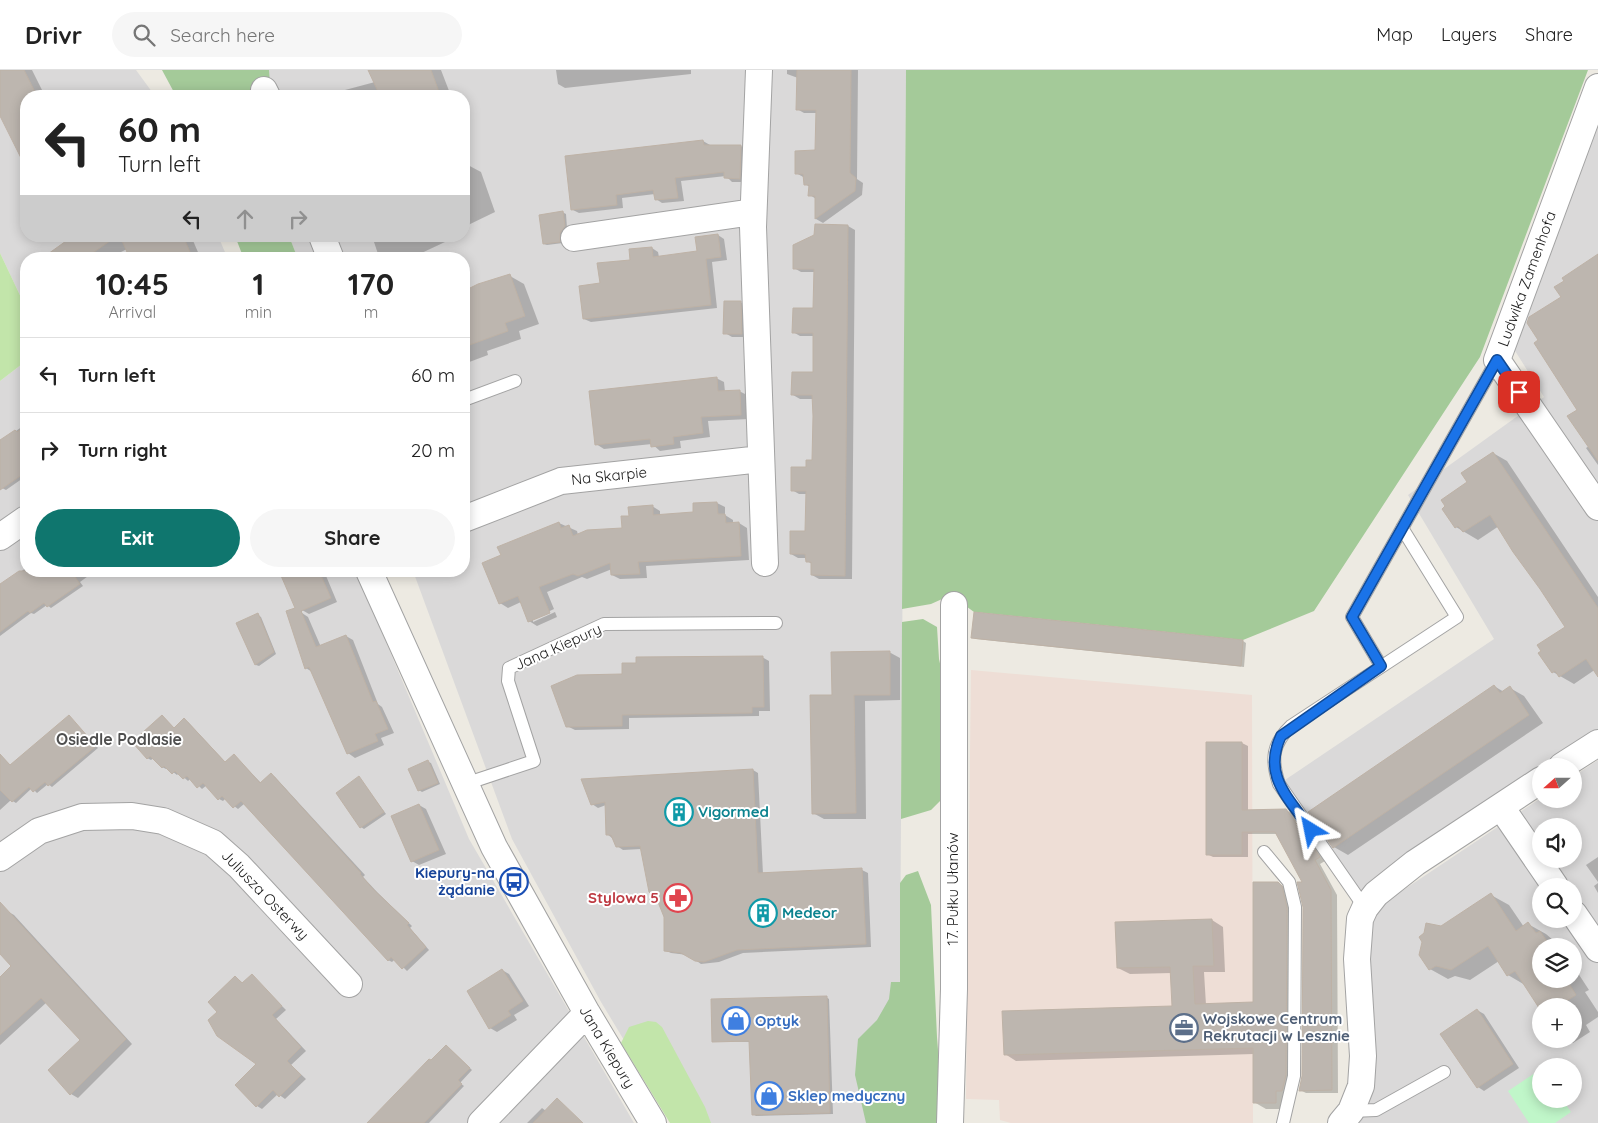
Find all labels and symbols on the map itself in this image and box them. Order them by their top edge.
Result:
street label: Ludwika Zamenhofa [1493,208,1560,349]
pin [1498,371,1540,413]
street label: Na Skarpie [570,462,648,489]
street label: Jana Kiepury [511,619,604,674]
district label: Osiedle Podlasie [56,729,182,749]
north arrow [1532,758,1582,808]
building icon: Vigormed [664,797,694,827]
place label: Vigormed [698,802,769,821]
position arrow [1284,803,1336,855]
street label: 17. Pułku Ułanów [943,833,962,945]
street label: Juliusza Osterwy [218,846,313,944]
place label: Kiepury-na żądanie [415,863,495,899]
bus stop icon: Kiepury-na żądanie [499,867,529,897]
pharmacy icon: Stylowa 5 [663,883,693,913]
place label: Stylowa 5 [588,888,659,907]
building icon: Medeor [748,898,778,928]
place label: Medeor [782,903,838,922]
street label: Jana Kiepury [575,1002,640,1092]
shop icon: Optyk [721,1006,751,1036]
place label: Wojskowe Centrum Rekrutacji w Lesznie [1203,1009,1350,1045]
place label: Optyk [755,1011,799,1030]
office icon: Wojskowe Centrum Rekrutacji w Lesznie [1169,1013,1199,1043]
shop icon: Sklep medyczny [754,1081,784,1111]
place label: Sklep medyczny [788,1086,905,1105]

